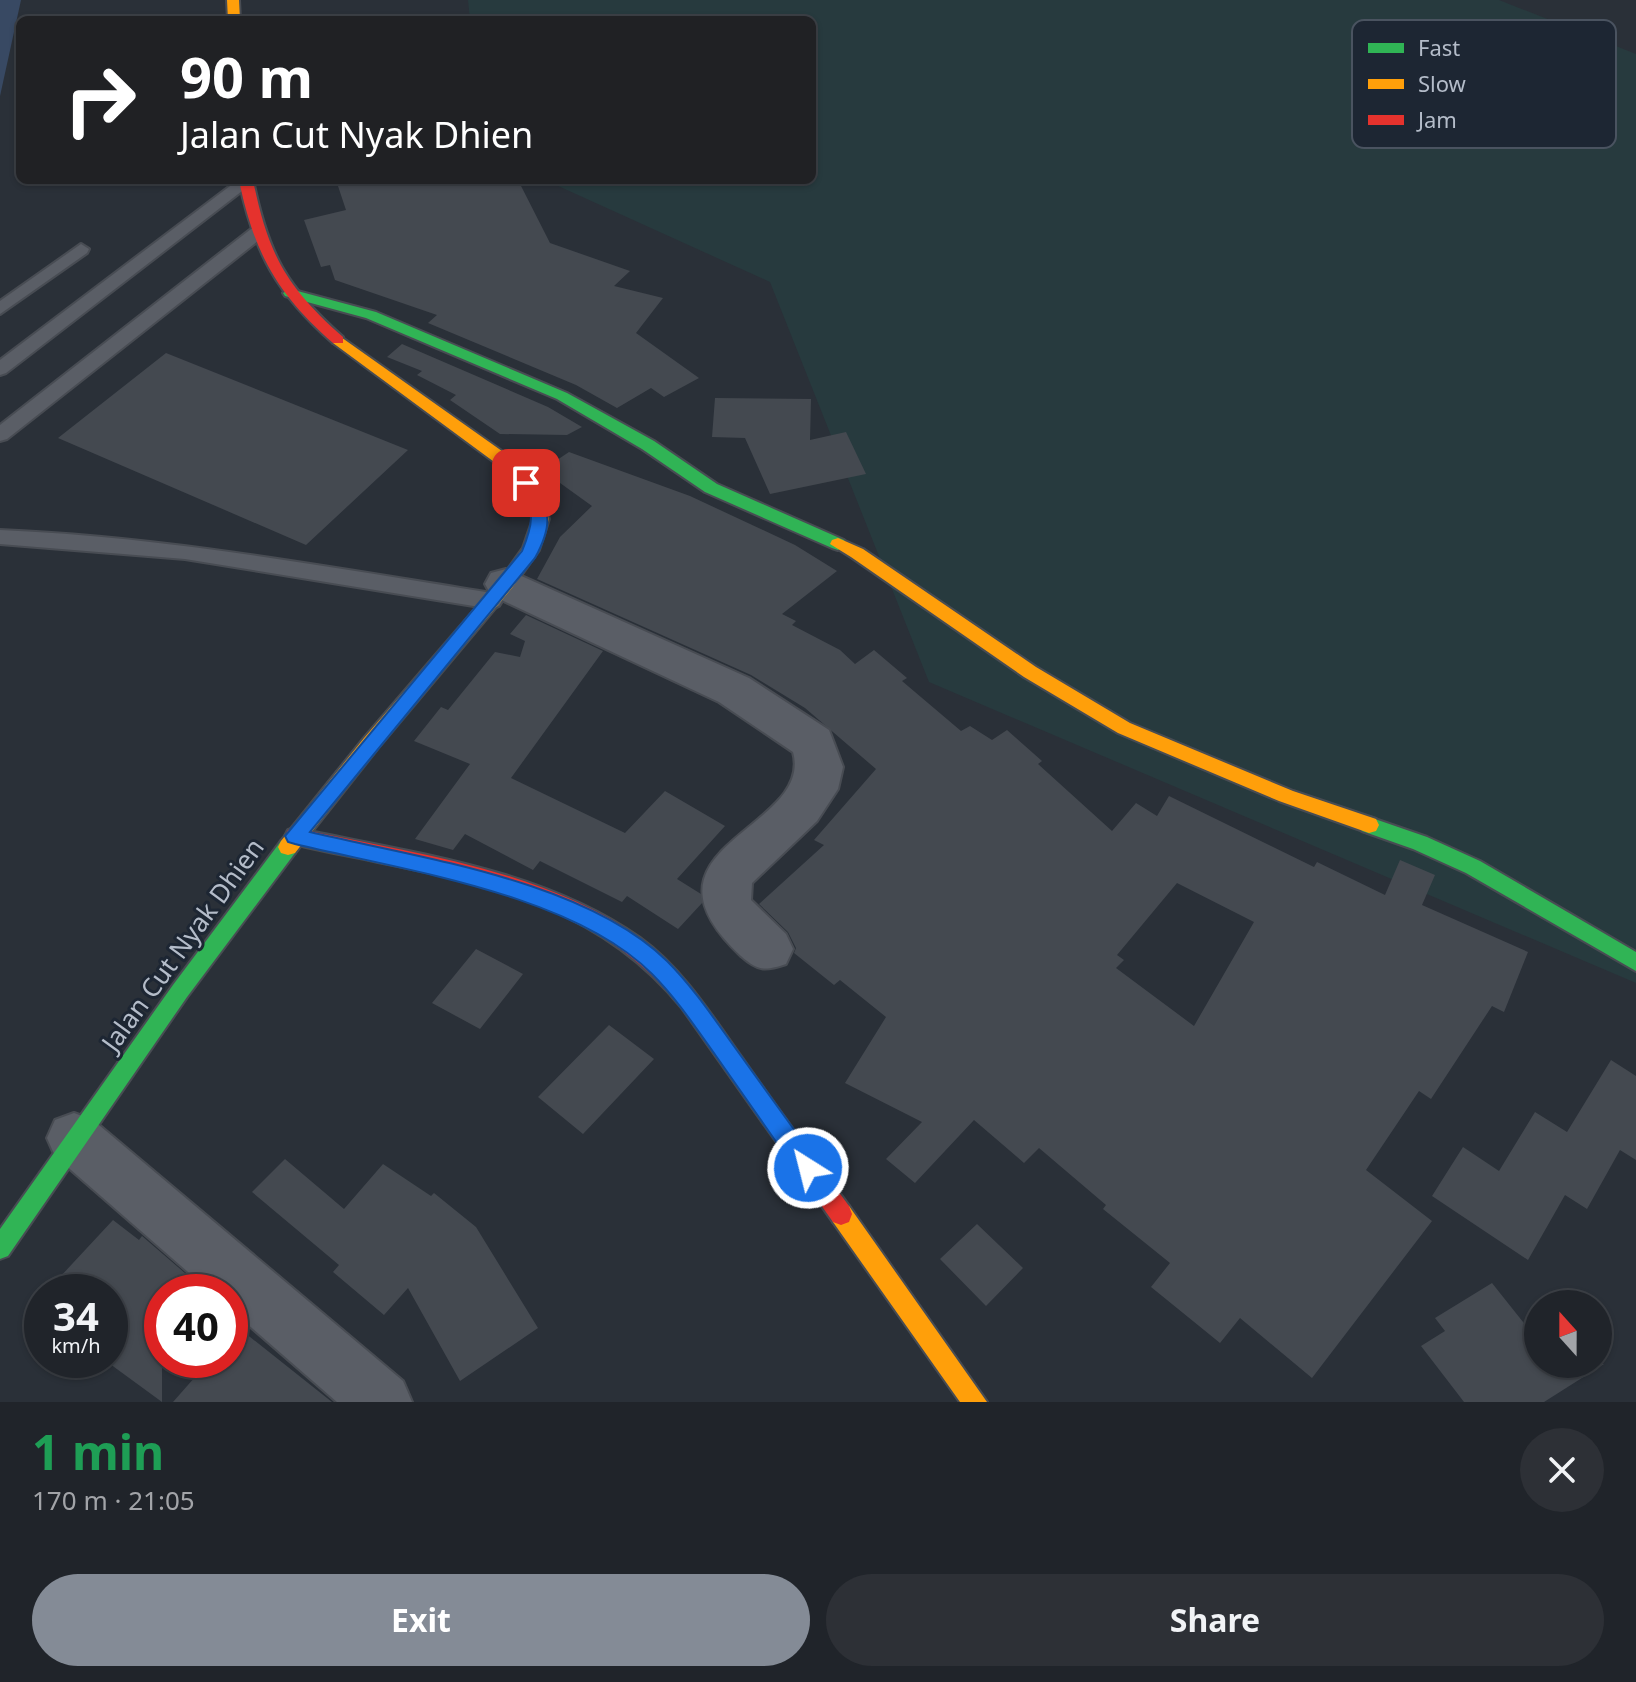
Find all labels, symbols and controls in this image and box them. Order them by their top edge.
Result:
legend [1352,20,1616,148]
text: Fast [1418,32,1460,62]
text: 90 m [180,38,313,114]
icon: right [48,48,152,152]
text: Slow [1418,68,1467,98]
text: Jam [1416,104,1457,134]
text: Jalan Cut Nyak Dhien [180,110,533,159]
pin [492,449,560,517]
icon: arrive [504,461,548,505]
street label: Jalan Cut Nyak Dhien [91,831,272,1061]
position arrow [766,1126,850,1210]
speed limit sign: 40 [144,1274,248,1378]
text: 34 [53,1288,99,1343]
north arrow [1524,1290,1612,1378]
map controls [1524,1290,1612,1378]
text: km/h [51,1332,101,1359]
text: 1 min [32,1419,164,1484]
button: close [1520,1428,1604,1512]
text: 170 m · 21:05 [32,1482,195,1518]
button: Exit [32,1574,810,1666]
button: Share [826,1574,1604,1666]

